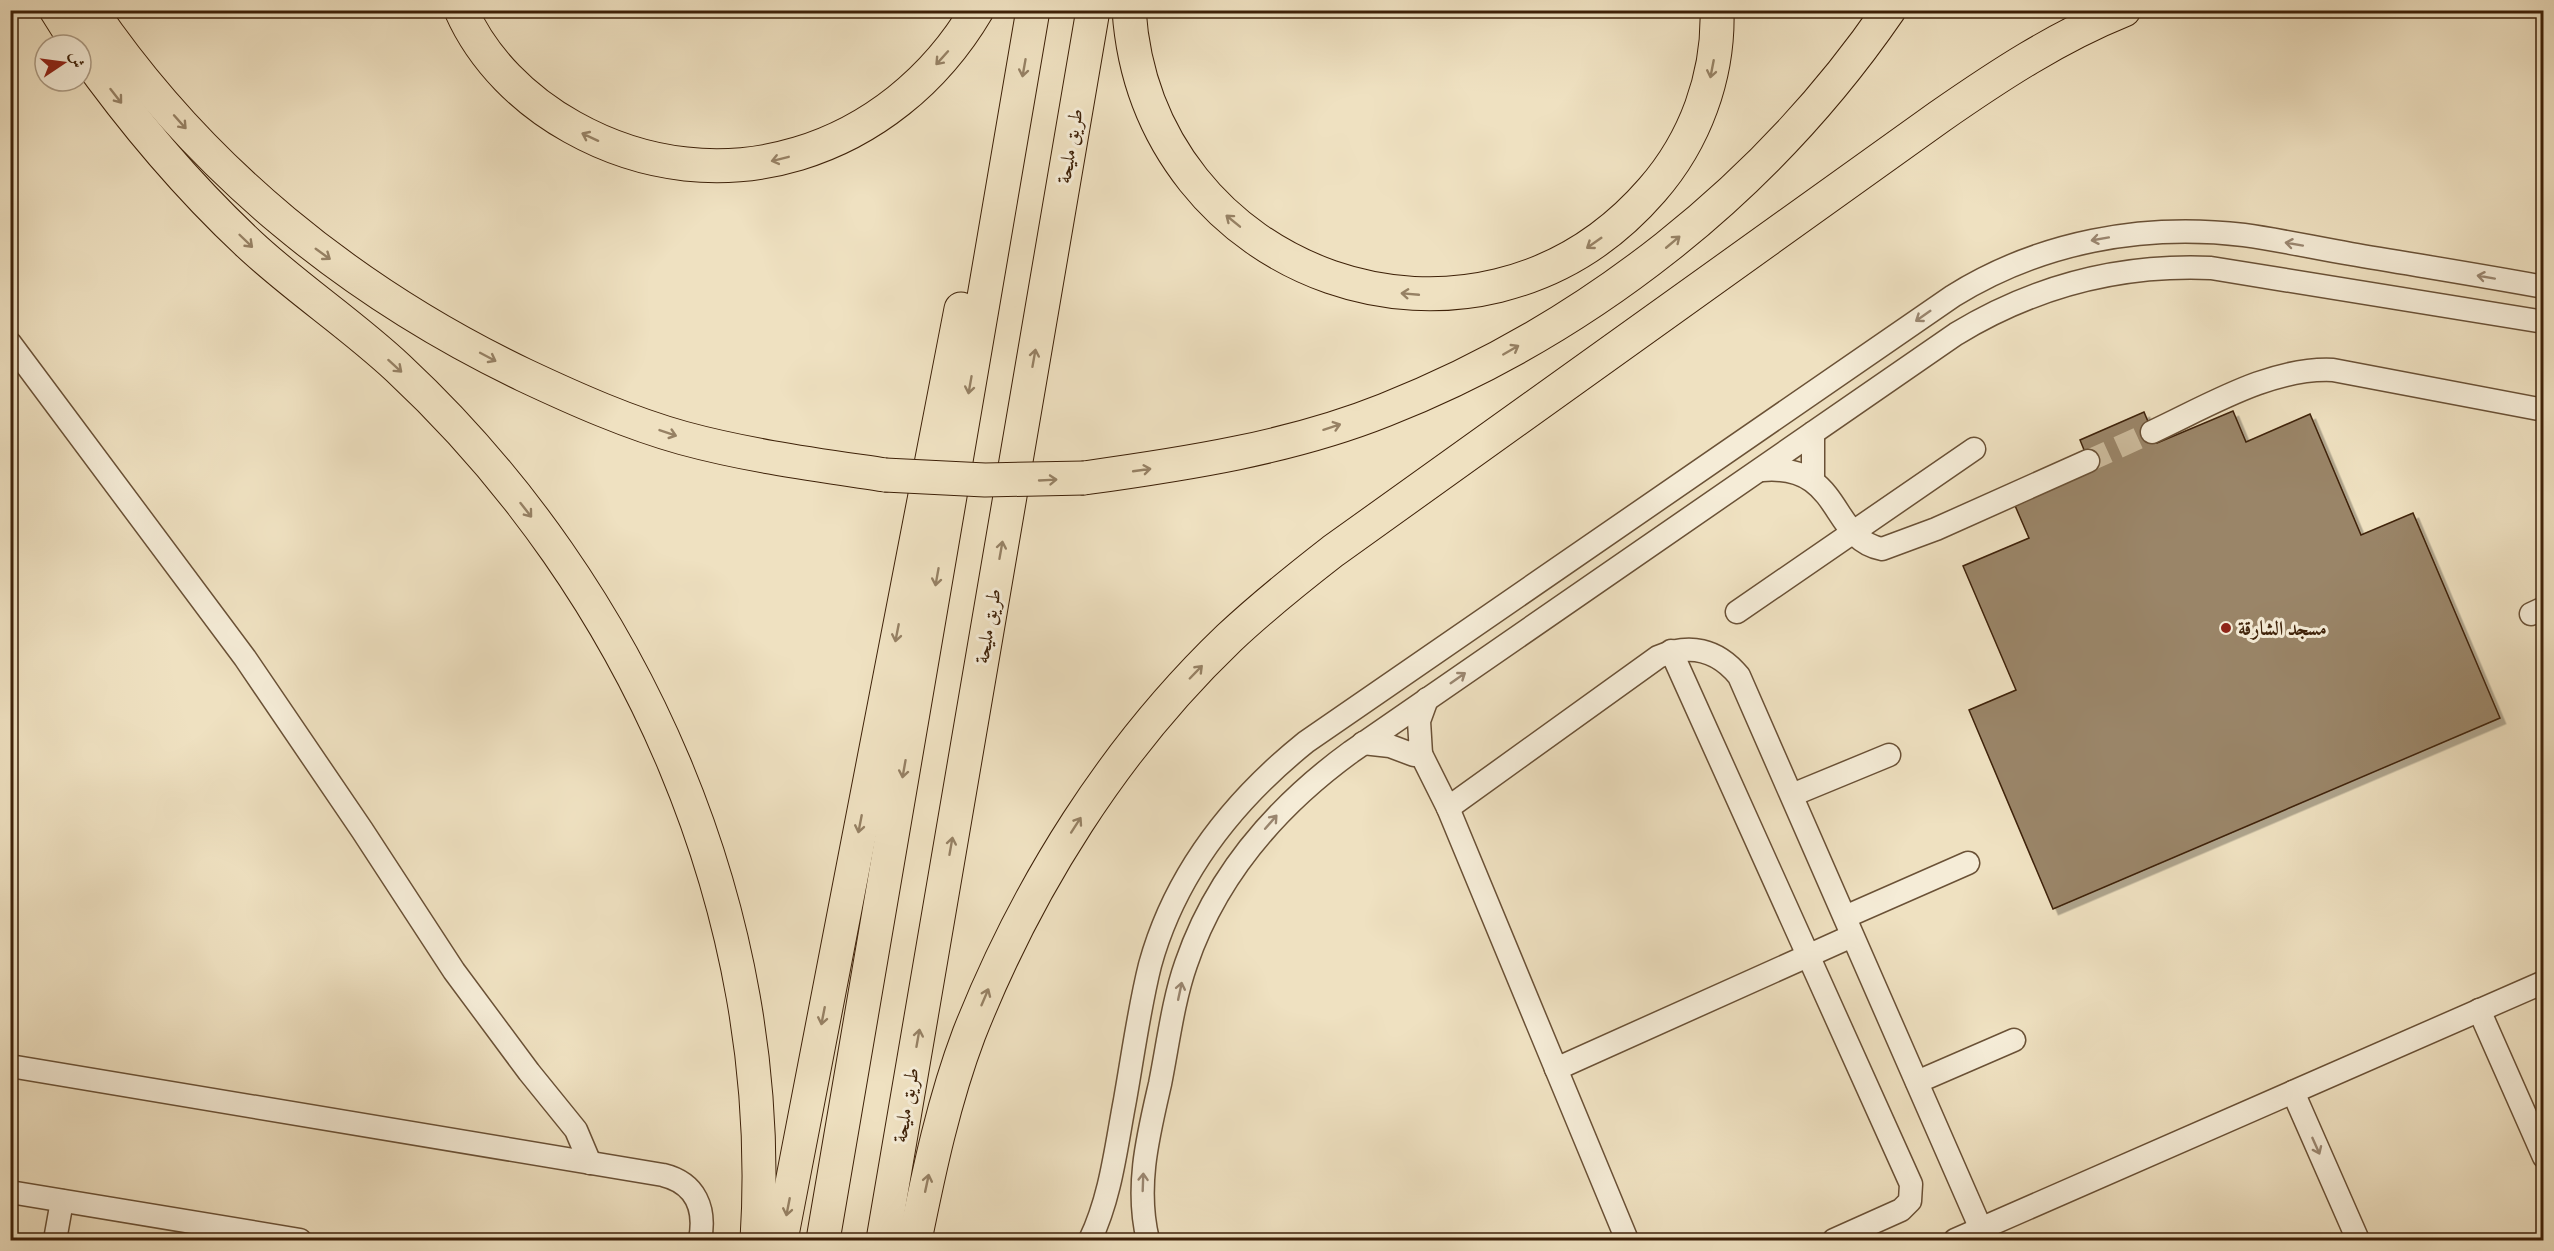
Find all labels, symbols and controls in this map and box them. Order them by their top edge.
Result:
north arrow [33,33,93,93]
text: ش [65,50,88,70]
one-way arrow [935,50,949,65]
one-way arrow [1018,58,1029,78]
one-way arrow [1706,58,1717,78]
one-way arrow [109,88,122,104]
street label: طريق مليحة [1051,107,1089,185]
one-way arrow [173,114,187,129]
one-way arrow [582,130,600,142]
one-way arrow [771,154,790,166]
one-way arrow [1225,214,1241,227]
one-way arrow [238,234,253,248]
one-way arrow [2091,234,2110,245]
one-way arrow [1665,235,1680,249]
one-way arrow [1586,237,1602,249]
one-way arrow [2284,238,2304,249]
one-way arrow [315,248,331,260]
one-way arrow [2476,271,2496,282]
one-way arrow [1400,288,1420,299]
one-way arrow [1915,310,1932,322]
one-way arrow [1502,344,1519,356]
one-way arrow [1029,348,1040,368]
one-way arrow [479,352,497,363]
one-way arrow [387,359,402,373]
one-way arrow [964,374,975,394]
one-way arrow [1322,421,1341,432]
one-way arrow [658,428,677,439]
one-way arrow [1132,464,1152,475]
one-way arrow [1038,474,1058,485]
one-way arrow [520,502,533,518]
one-way arrow [996,541,1007,560]
one-way arrow [931,566,942,586]
street label: طريق مليحة [969,587,1007,665]
place label: مسجد الشارقة [2238,616,2327,641]
marker: مسجد الشارقة [2219,621,2233,635]
one-way arrow [891,622,902,642]
one-way arrow [1189,665,1204,680]
one-way arrow [1450,672,1466,684]
one-way arrow [898,759,909,778]
one-way arrow [854,814,865,833]
one-way arrow [1264,815,1278,830]
one-way arrow [1070,817,1082,834]
one-way arrow [945,836,956,856]
one-way arrow [1174,982,1186,1001]
one-way arrow [980,989,991,1007]
one-way arrow [817,1005,828,1025]
one-way arrow [913,1029,924,1048]
street label: طريق مليحة [887,1066,925,1144]
one-way arrow [2311,1136,2322,1154]
one-way arrow [1137,1173,1148,1193]
one-way arrow [922,1174,933,1194]
one-way arrow [782,1197,793,1217]

